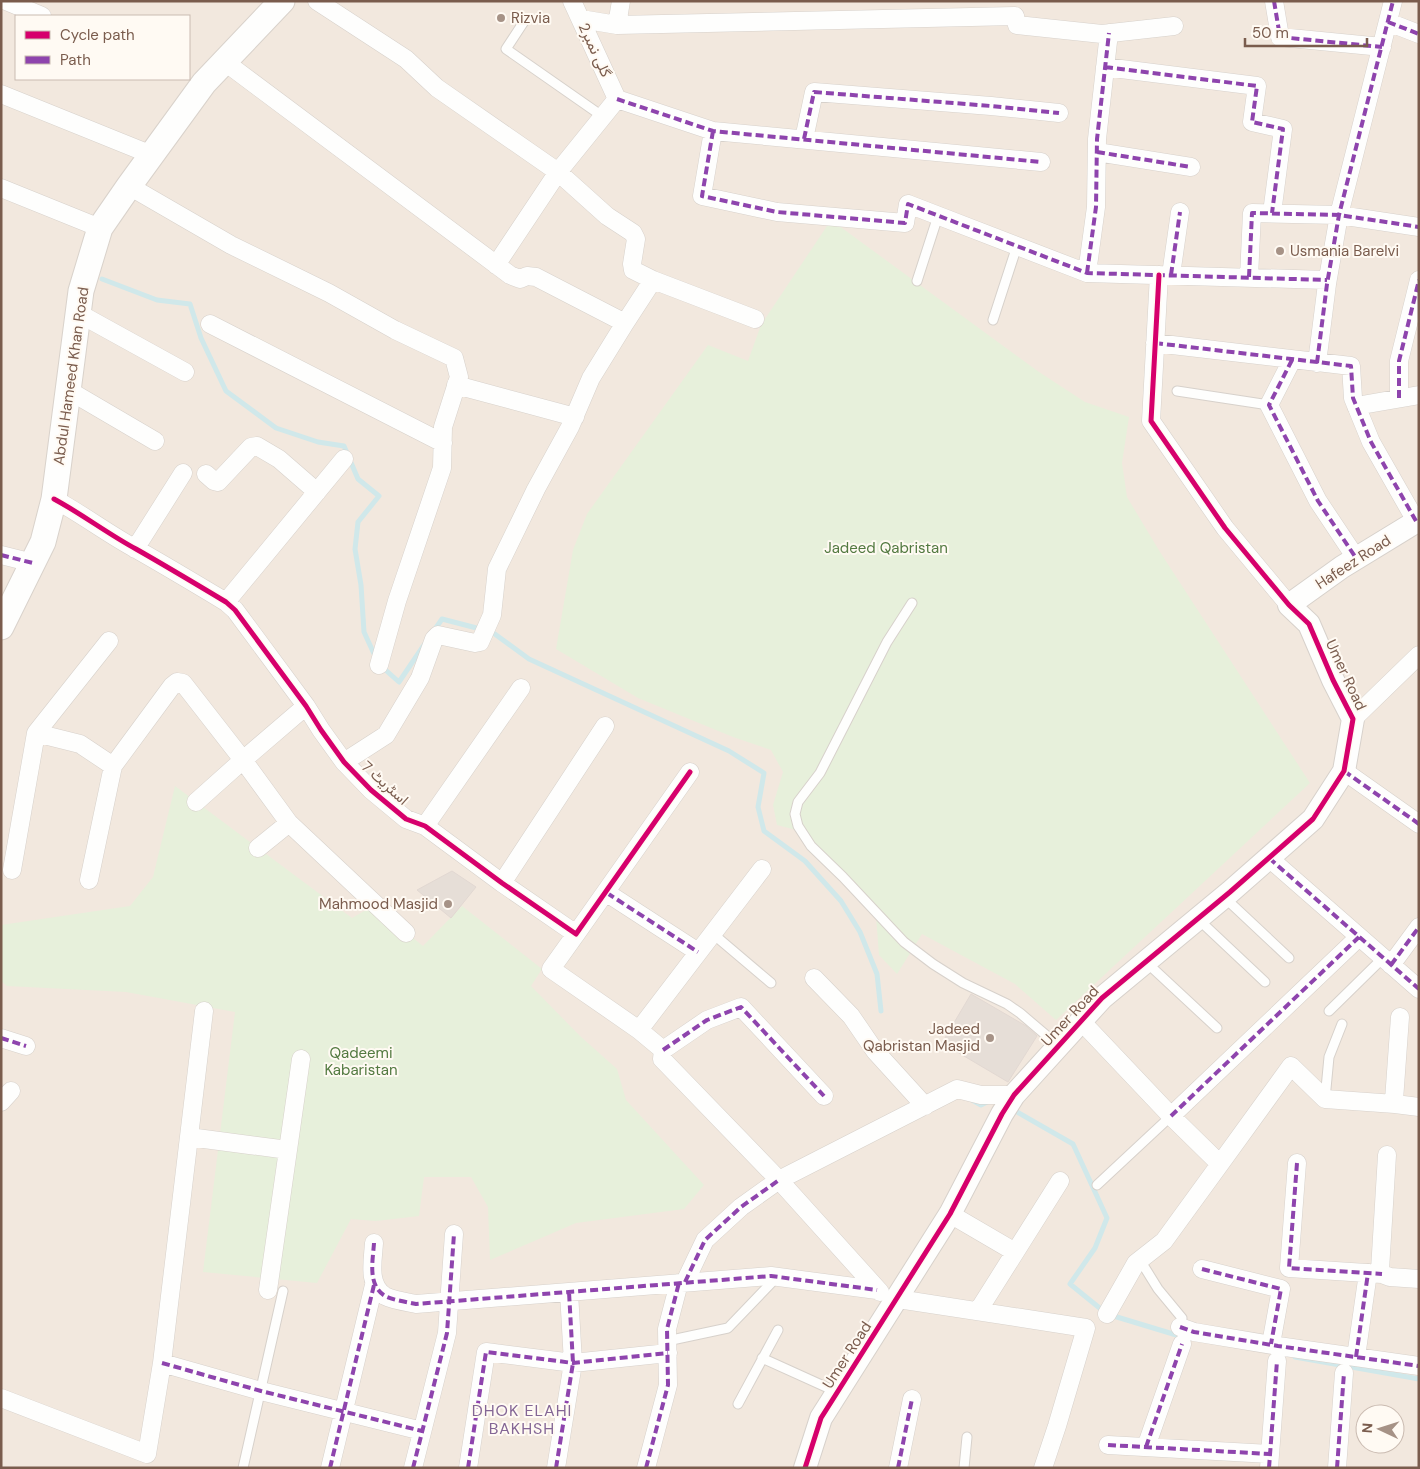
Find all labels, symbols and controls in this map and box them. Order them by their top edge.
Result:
place label: Rizvia [511,8,550,28]
marker: Rizvia [495,12,507,24]
legend [15,15,190,80]
scale bar [1245,15,1368,47]
street label: گلی نمبر2 [574,20,616,81]
text: 50 m [1252,23,1289,43]
text: Cycle path [60,25,135,45]
text: Path [60,50,91,70]
place label: Usmania Barelvi [1290,241,1399,261]
marker: Usmania Barelvi [1274,245,1286,257]
street label: Abdul Hameed Khan Road [49,286,93,466]
street label: Hafeez Road [1311,530,1395,594]
park label: Jadeed Qabristan [824,538,948,558]
street label: Umer Road [1321,636,1371,714]
street label: اسٹریٹ 7 [357,757,413,809]
place label: Mahmood Masjid [319,894,438,914]
marker: Mahmood Masjid [442,898,454,910]
street label: Umer Road [1037,981,1103,1051]
place label: Jadeed Qabristan Masjid [863,1019,980,1056]
marker: Jadeed Qabristan Masjid [984,1032,996,1044]
park label: Qadeemi Kabaristan [324,1043,398,1080]
street label: Umer Road [818,1318,876,1392]
district label: DHOK ELAHI BAKHSH [472,1400,572,1439]
north arrow [1355,1404,1405,1454]
text: N [1358,1422,1376,1434]

